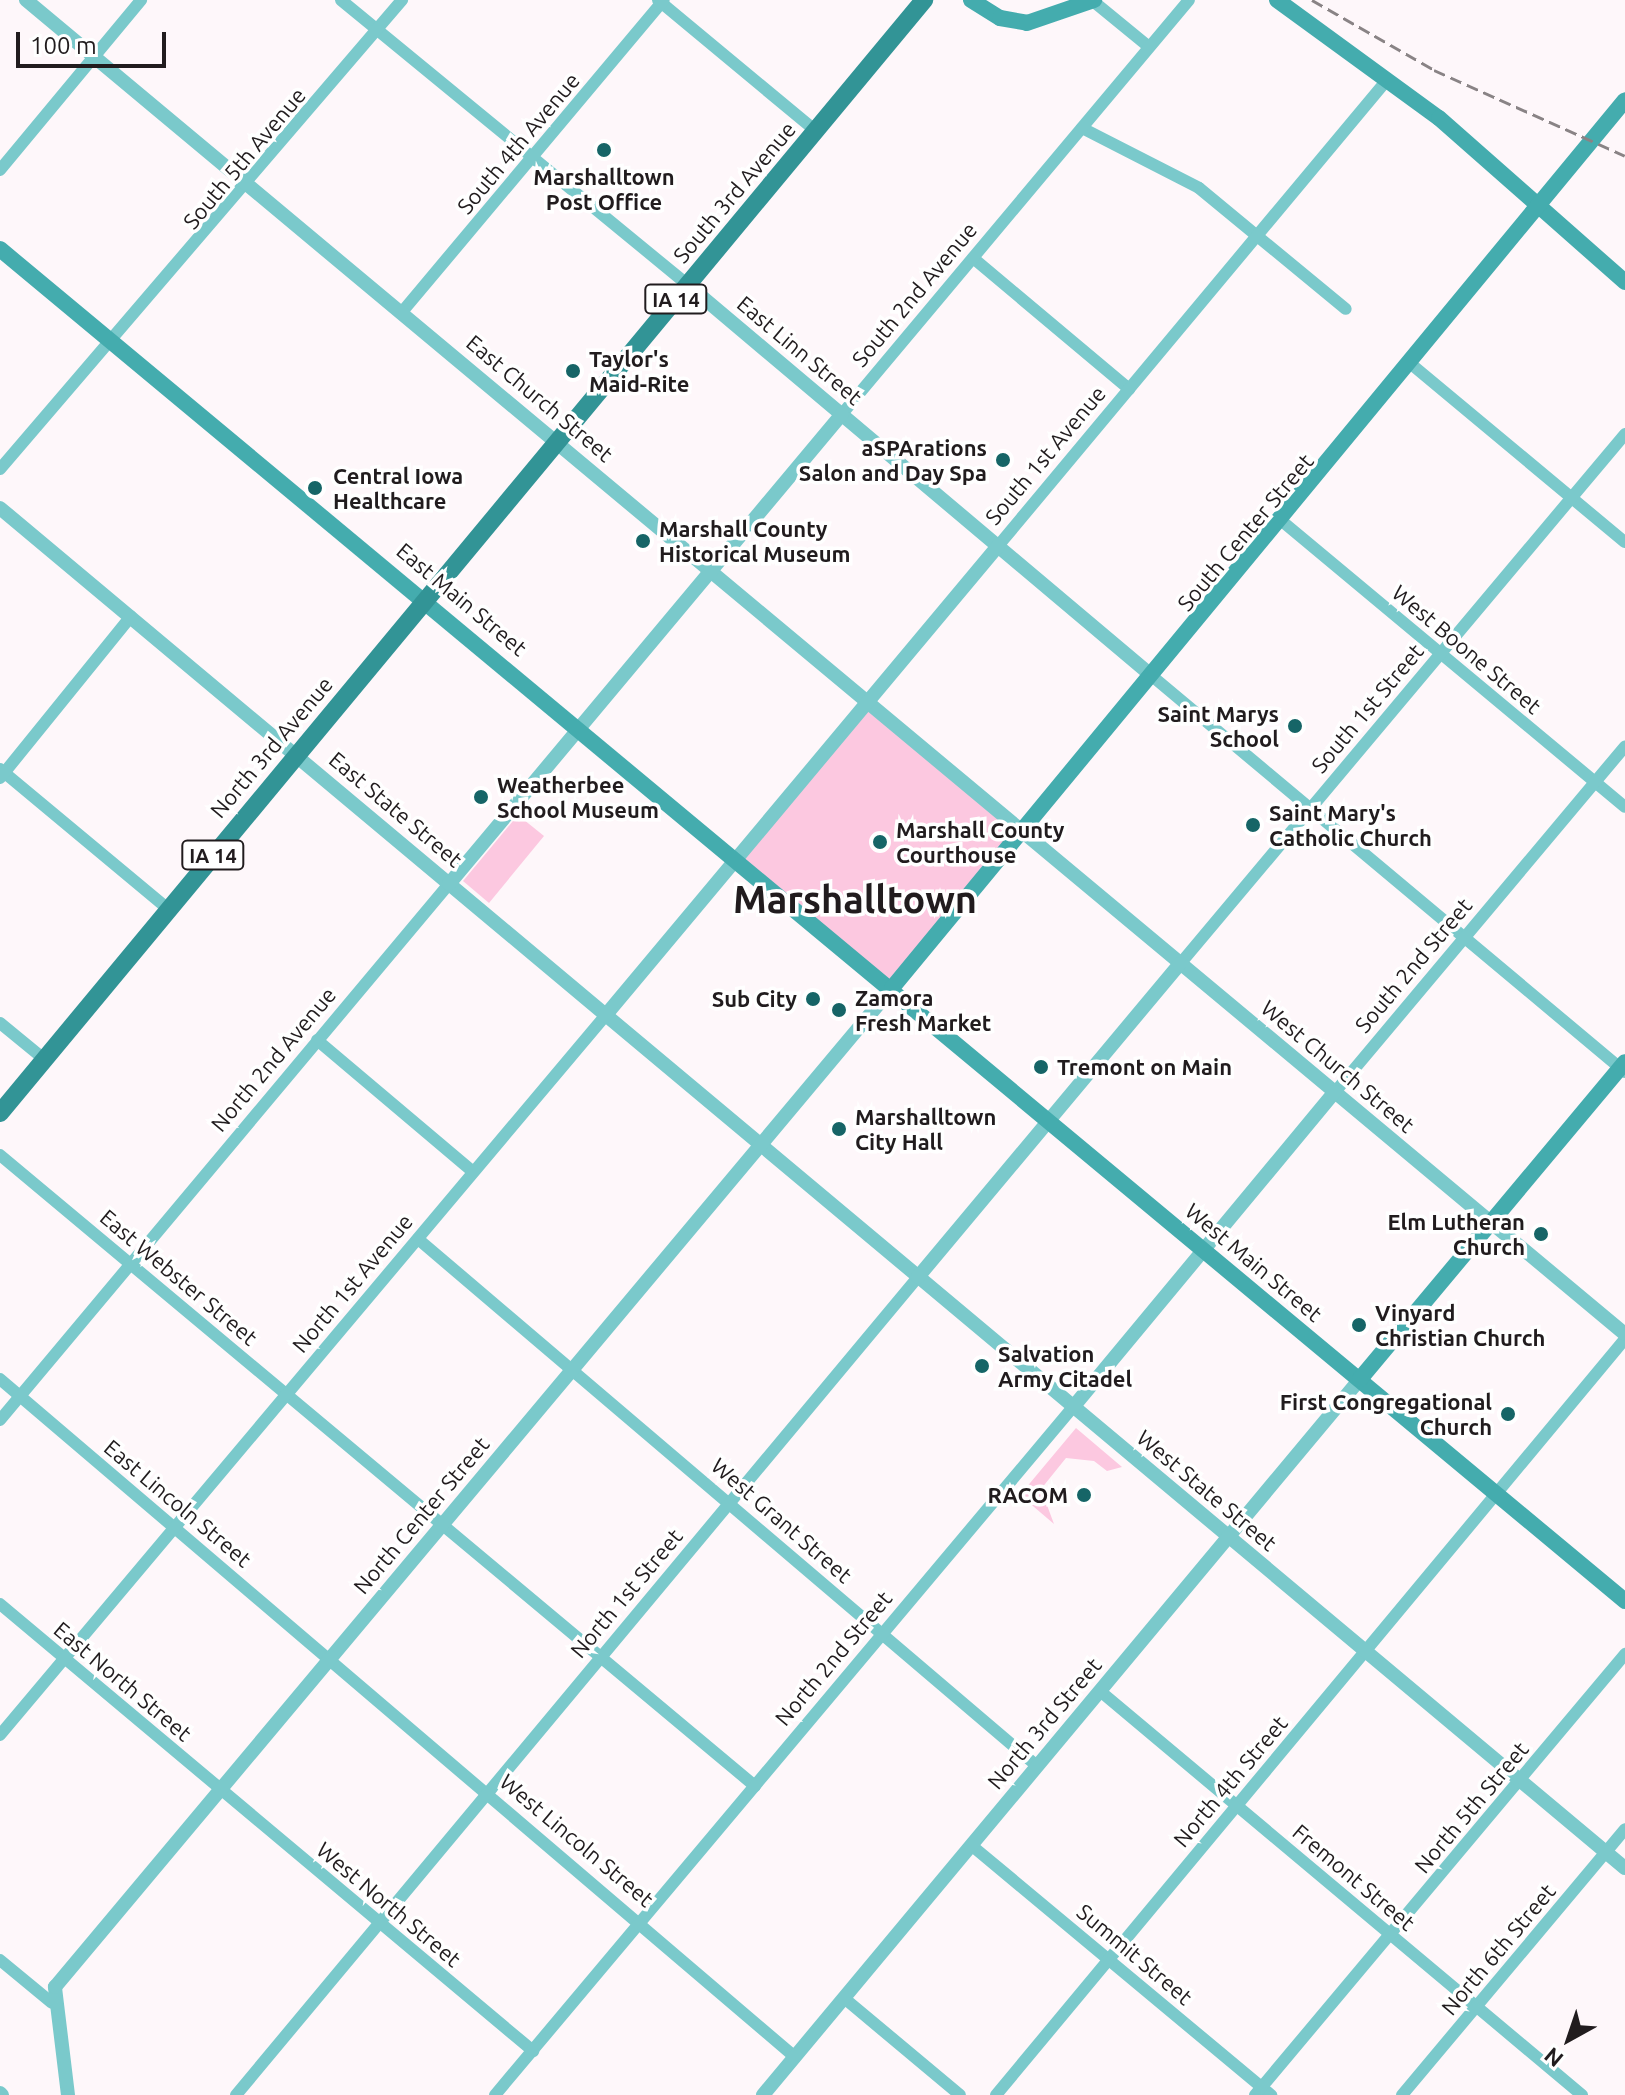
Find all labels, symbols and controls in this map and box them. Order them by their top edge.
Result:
scale bar [20,16,170,66]
text: 100 m [30,32,97,59]
street label: South 4th Avenue [451,67,585,219]
street label: South 5th Avenue [177,82,311,234]
street label: South 3rd Avenue [667,116,801,268]
marker: Marshalltown Post Office [595,141,613,159]
place label: Marshalltown Post Office [533,163,675,214]
street label: South 2nd Avenue [846,216,982,372]
road number: IA 14 [644,283,708,315]
street label: East Linn Street [732,290,868,410]
street label: East Church Street [461,329,619,467]
place label: Taylor's Maid-Rite [589,345,689,396]
marker: Taylor's Maid-Rite [564,362,582,380]
street label: South 1st Avenue [979,380,1111,530]
place label: aSPArations Salon and Day Spa [799,434,987,486]
street label: South Center Street [1172,448,1318,616]
marker: aSPArations Salon and Day Spa [994,451,1012,469]
place label: Central Iowa Healthcare [333,462,463,514]
marker: Central Iowa Healthcare [304,477,326,499]
place label: Marshall County Historical Museum [659,515,851,566]
marker: Marshall County Historical Museum [634,532,652,550]
street label: East Main Street [392,537,532,661]
street label: West Boone Street [1387,579,1547,719]
street label: South 1st Street [1305,638,1429,778]
street label: North 3rd Avenue [204,671,338,823]
place label: Saint Marys School [1157,700,1279,752]
marker: Saint Marys School [1286,717,1304,735]
street label: East State Street [324,746,468,872]
place label: Weatherbee School Museum [497,771,659,822]
marker: Weatherbee School Museum [472,788,490,806]
place label: Saint Mary's Catholic Church [1269,799,1432,850]
place label: Marshall County Courthouse [896,816,1064,868]
marker: Saint Mary's Catholic Church [1244,816,1262,834]
marker: Marshall County Courthouse [871,833,889,851]
road number: IA 14 [181,839,245,871]
district label: Marshalltown [733,877,977,923]
street label: South 2nd Street [1349,892,1477,1038]
street label: North 2nd Avenue [205,982,341,1136]
place label: Zamora Fresh Market [855,984,991,1036]
place label: Sub City [712,986,797,1012]
marker: Sub City [804,990,822,1008]
street label: West Church Street [1256,994,1420,1138]
marker: Zamora Fresh Market [830,1001,848,1019]
place label: Tremont on Main [1057,1054,1232,1080]
marker: Tremont on Main [1032,1058,1050,1076]
place label: Marshalltown City Hall [855,1103,996,1154]
marker: Marshalltown City Hall [830,1120,848,1138]
street label: West Main Street [1180,1197,1328,1327]
street label: East Webster Street [95,1204,263,1350]
street label: North 1st Avenue [286,1208,418,1358]
place label: Elm Lutheran Church [1387,1208,1525,1260]
marker: Elm Lutheran Church [1532,1225,1550,1243]
place label: Vinyard Christian Church [1375,1299,1545,1350]
marker: Vinyard Christian Church [1350,1316,1368,1334]
place label: Salvation Army Citadel [998,1340,1132,1392]
marker: Salvation Army Citadel [973,1357,991,1375]
place label: First Congregational Church [1280,1388,1492,1440]
marker: First Congregational Church [1499,1405,1517,1423]
street label: West State Street [1132,1424,1282,1556]
street label: North Center Street [348,1431,494,1599]
street label: East Lincoln Street [99,1434,257,1572]
street label: West Grant Street [706,1452,858,1588]
place label: RACOM [987,1482,1068,1508]
marker: RACOM [1075,1486,1093,1504]
street label: North 1st Street [564,1523,688,1663]
street label: North 2nd Street [769,1585,897,1731]
street label: East North Street [49,1616,197,1746]
street label: North 3rd Street [981,1652,1107,1794]
street label: North 4th Street [1167,1710,1293,1852]
street label: North 5th Street [1408,1736,1534,1878]
street label: West Lincoln Street [495,1768,659,1912]
street label: Fremont Street [1288,1818,1420,1936]
street label: West North Street [312,1836,466,1972]
street label: North 6th Street [1435,1878,1561,2020]
street label: Summit Street [1072,1898,1198,2010]
north arrow [1529,1999,1609,2079]
text: N [1539,2043,1568,2073]

